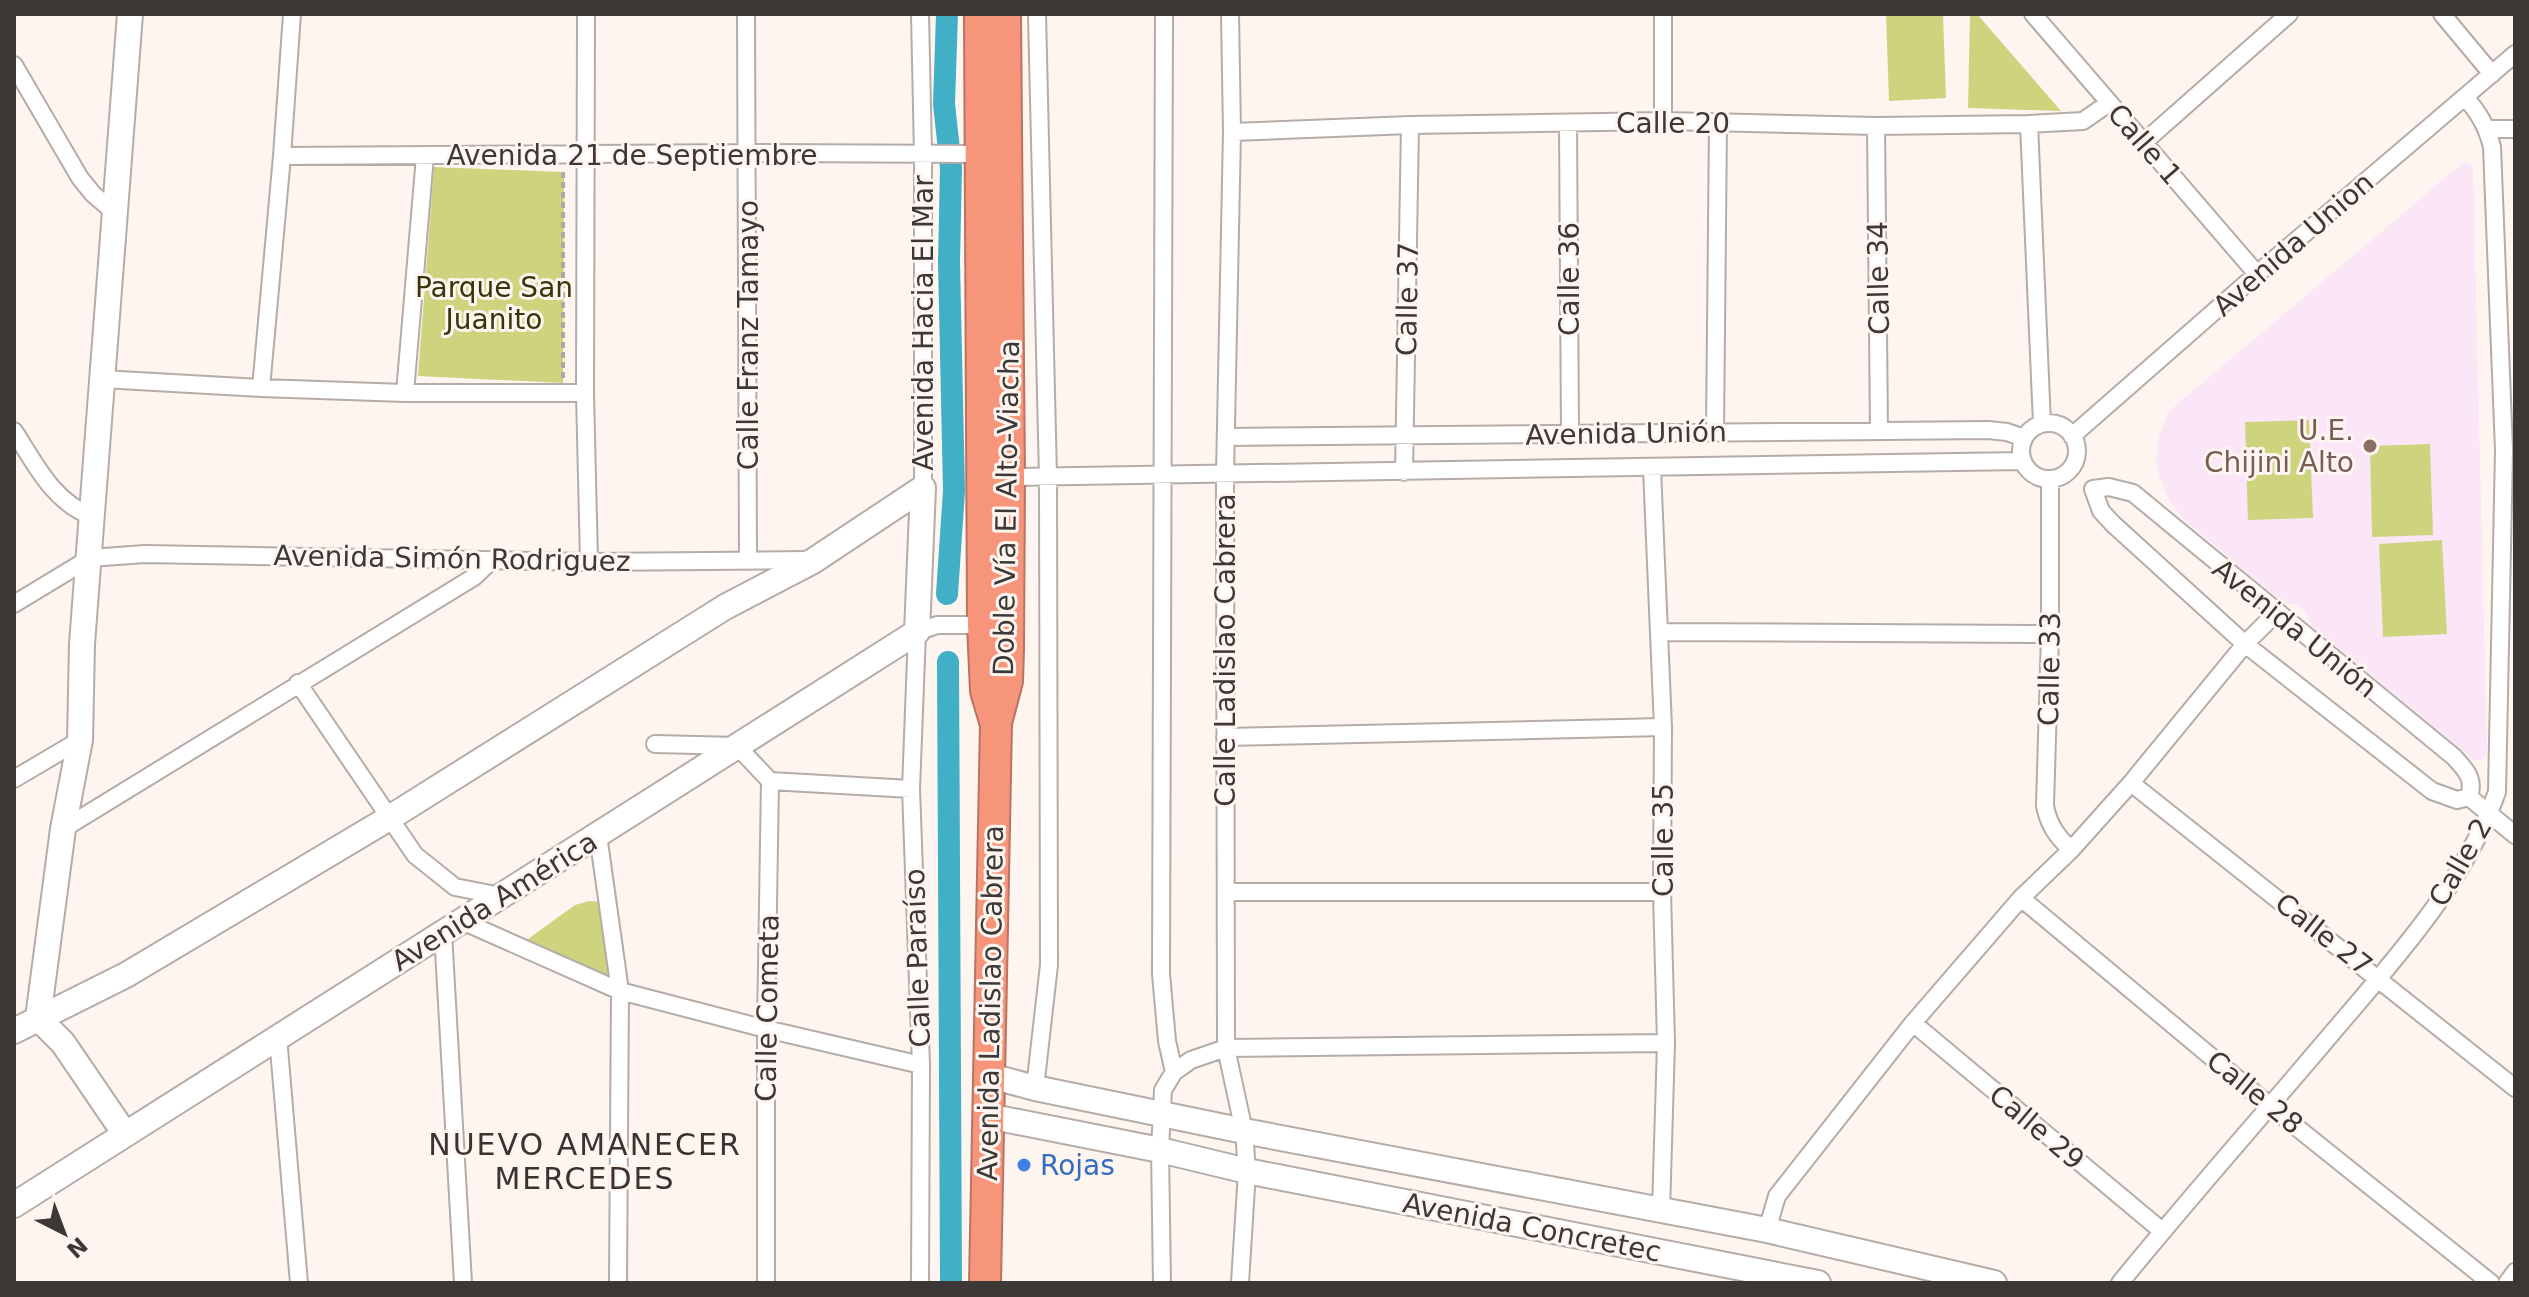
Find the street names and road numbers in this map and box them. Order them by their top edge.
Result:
street label: Calle 1 [2101,97,2189,191]
street label: Calle 20 [1616,107,1730,140]
street label: Avenida 21 de Septiembre [446,139,818,172]
street label: Avenida Union [2206,166,2380,323]
street label: Avenida Hacia El Mar [907,175,940,471]
street label: Calle Franz Tamayo [732,200,765,470]
street label: Calle 34 [1861,221,1896,335]
street label: Calle 36 [1553,222,1586,336]
street label: Calle 37 [1390,242,1425,356]
street label: Doble Vía El Alto-Viacha [987,340,1026,676]
street label: Avenida Unión [1525,415,1727,452]
street label: Calle Ladislao Cabrera [1209,493,1242,807]
street label: Avenida Simón Rodriguez [273,539,631,578]
street label: Avenida Unión [2206,552,2383,705]
street label: Calle 33 [2032,612,2067,726]
street label: Calle 35 [1647,783,1680,897]
street label: Calle 2 [2422,812,2499,912]
street label: Avenida América [385,825,603,978]
street label: Avenida Ladislao Cabrera [971,825,1010,1181]
street label: Calle Paraíso [898,868,937,1048]
street label: Calle 27 [2269,886,2379,982]
street label: Calle Cometa [749,914,786,1102]
street label: Calle 28 [2200,1044,2309,1141]
street label: Calle 29 [1982,1078,2091,1177]
street label: Avenida Concretec [1400,1186,1664,1269]

